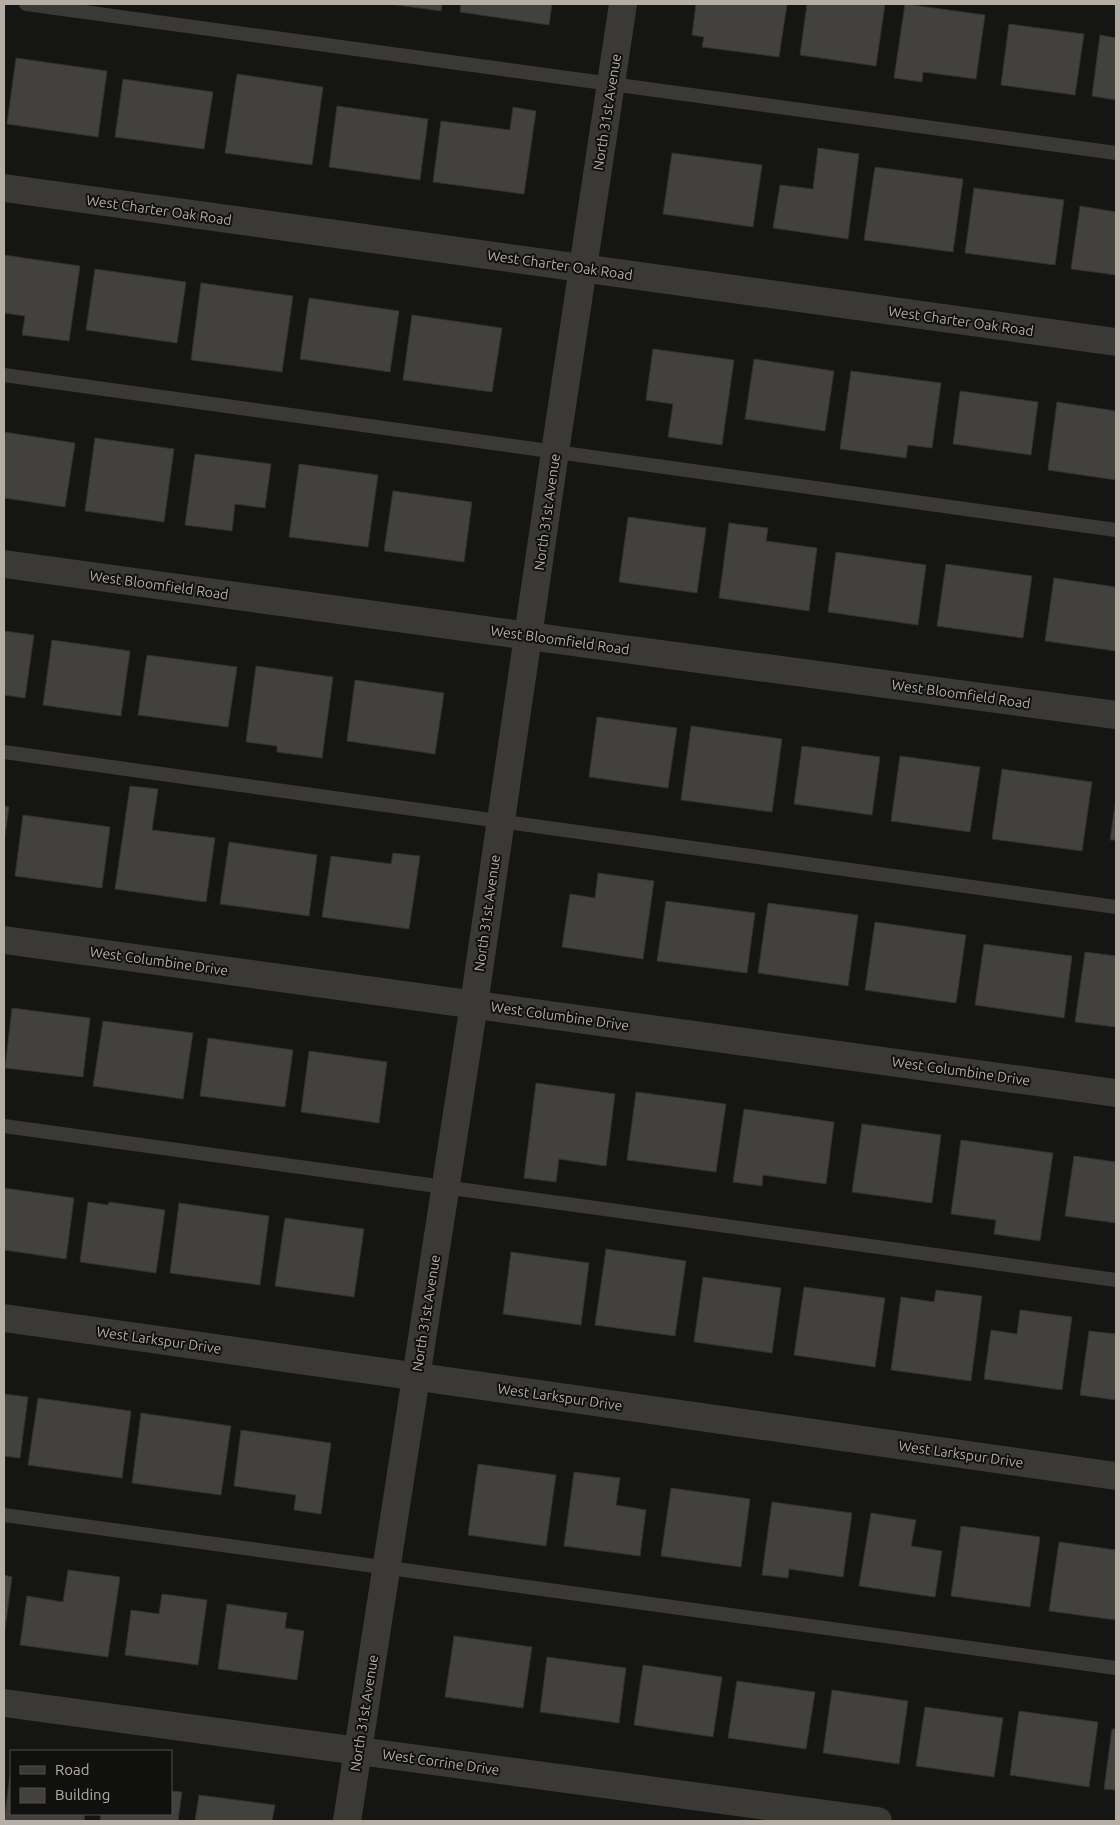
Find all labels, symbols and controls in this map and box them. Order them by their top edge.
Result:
street label: North 31st Avenue [590,53,624,171]
street label: West Charter Oak Road [85,192,233,228]
street label: West Charter Oak Road [486,247,634,283]
street label: West Charter Oak Road [887,303,1035,339]
street label: North 31st Avenue [531,452,563,572]
street label: West Bloomfield Road [89,567,229,603]
street label: West Bloomfield Road [490,622,630,658]
street label: West Bloomfield Road [891,676,1031,712]
street label: North 31st Avenue [471,853,503,973]
street label: West Columbine Drive [89,943,229,979]
street label: West Columbine Drive [490,998,630,1034]
street label: West Columbine Drive [891,1053,1031,1089]
street label: North 31st Avenue [409,1254,443,1372]
street label: West Larkspur Drive [96,1323,222,1357]
street label: West Larkspur Drive [497,1380,623,1414]
street label: West Larkspur Drive [898,1437,1024,1471]
street label: North 31st Avenue [347,1654,381,1772]
street label: West Corrine Drive [381,1746,501,1778]
legend [10,1750,172,1815]
text: Road [55,1761,90,1778]
text: Building [55,1786,110,1803]

